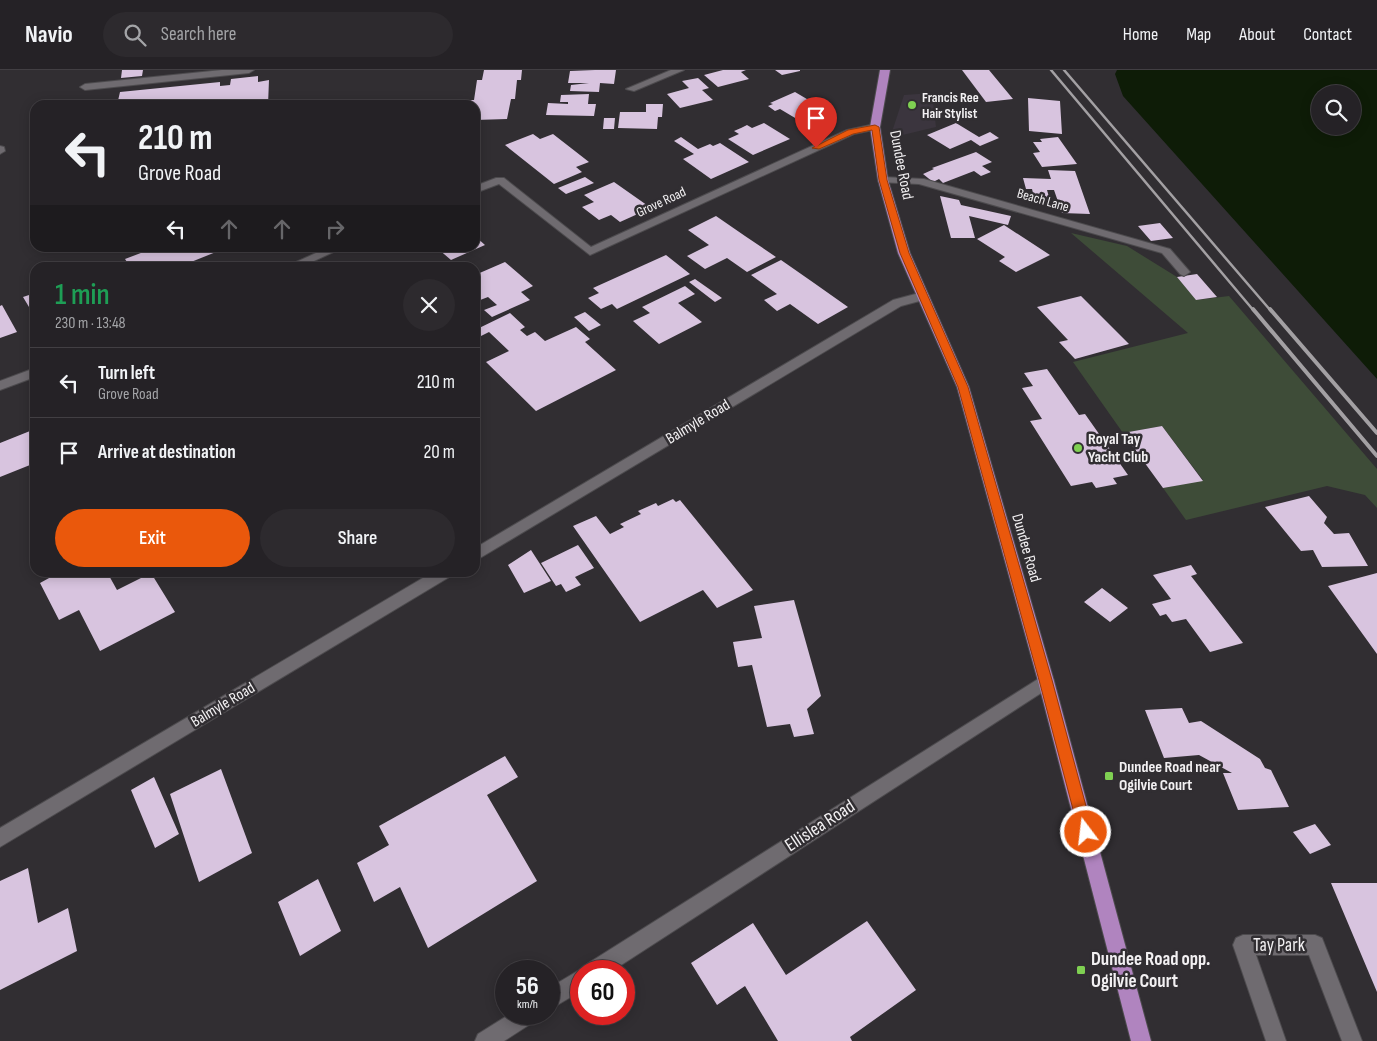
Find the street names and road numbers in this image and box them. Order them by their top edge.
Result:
street label: Dundee Road [885,129,917,201]
street label: Grove Road [633,183,689,221]
street label: Beach Lane [1015,184,1071,216]
street label: Balmyle Road [663,395,733,449]
street label: Dundee Road [1007,512,1045,584]
street label: Balmyle Road [188,678,258,732]
street label: Ellislea Road [781,795,859,857]
street label: Tay Park [1253,934,1306,957]

